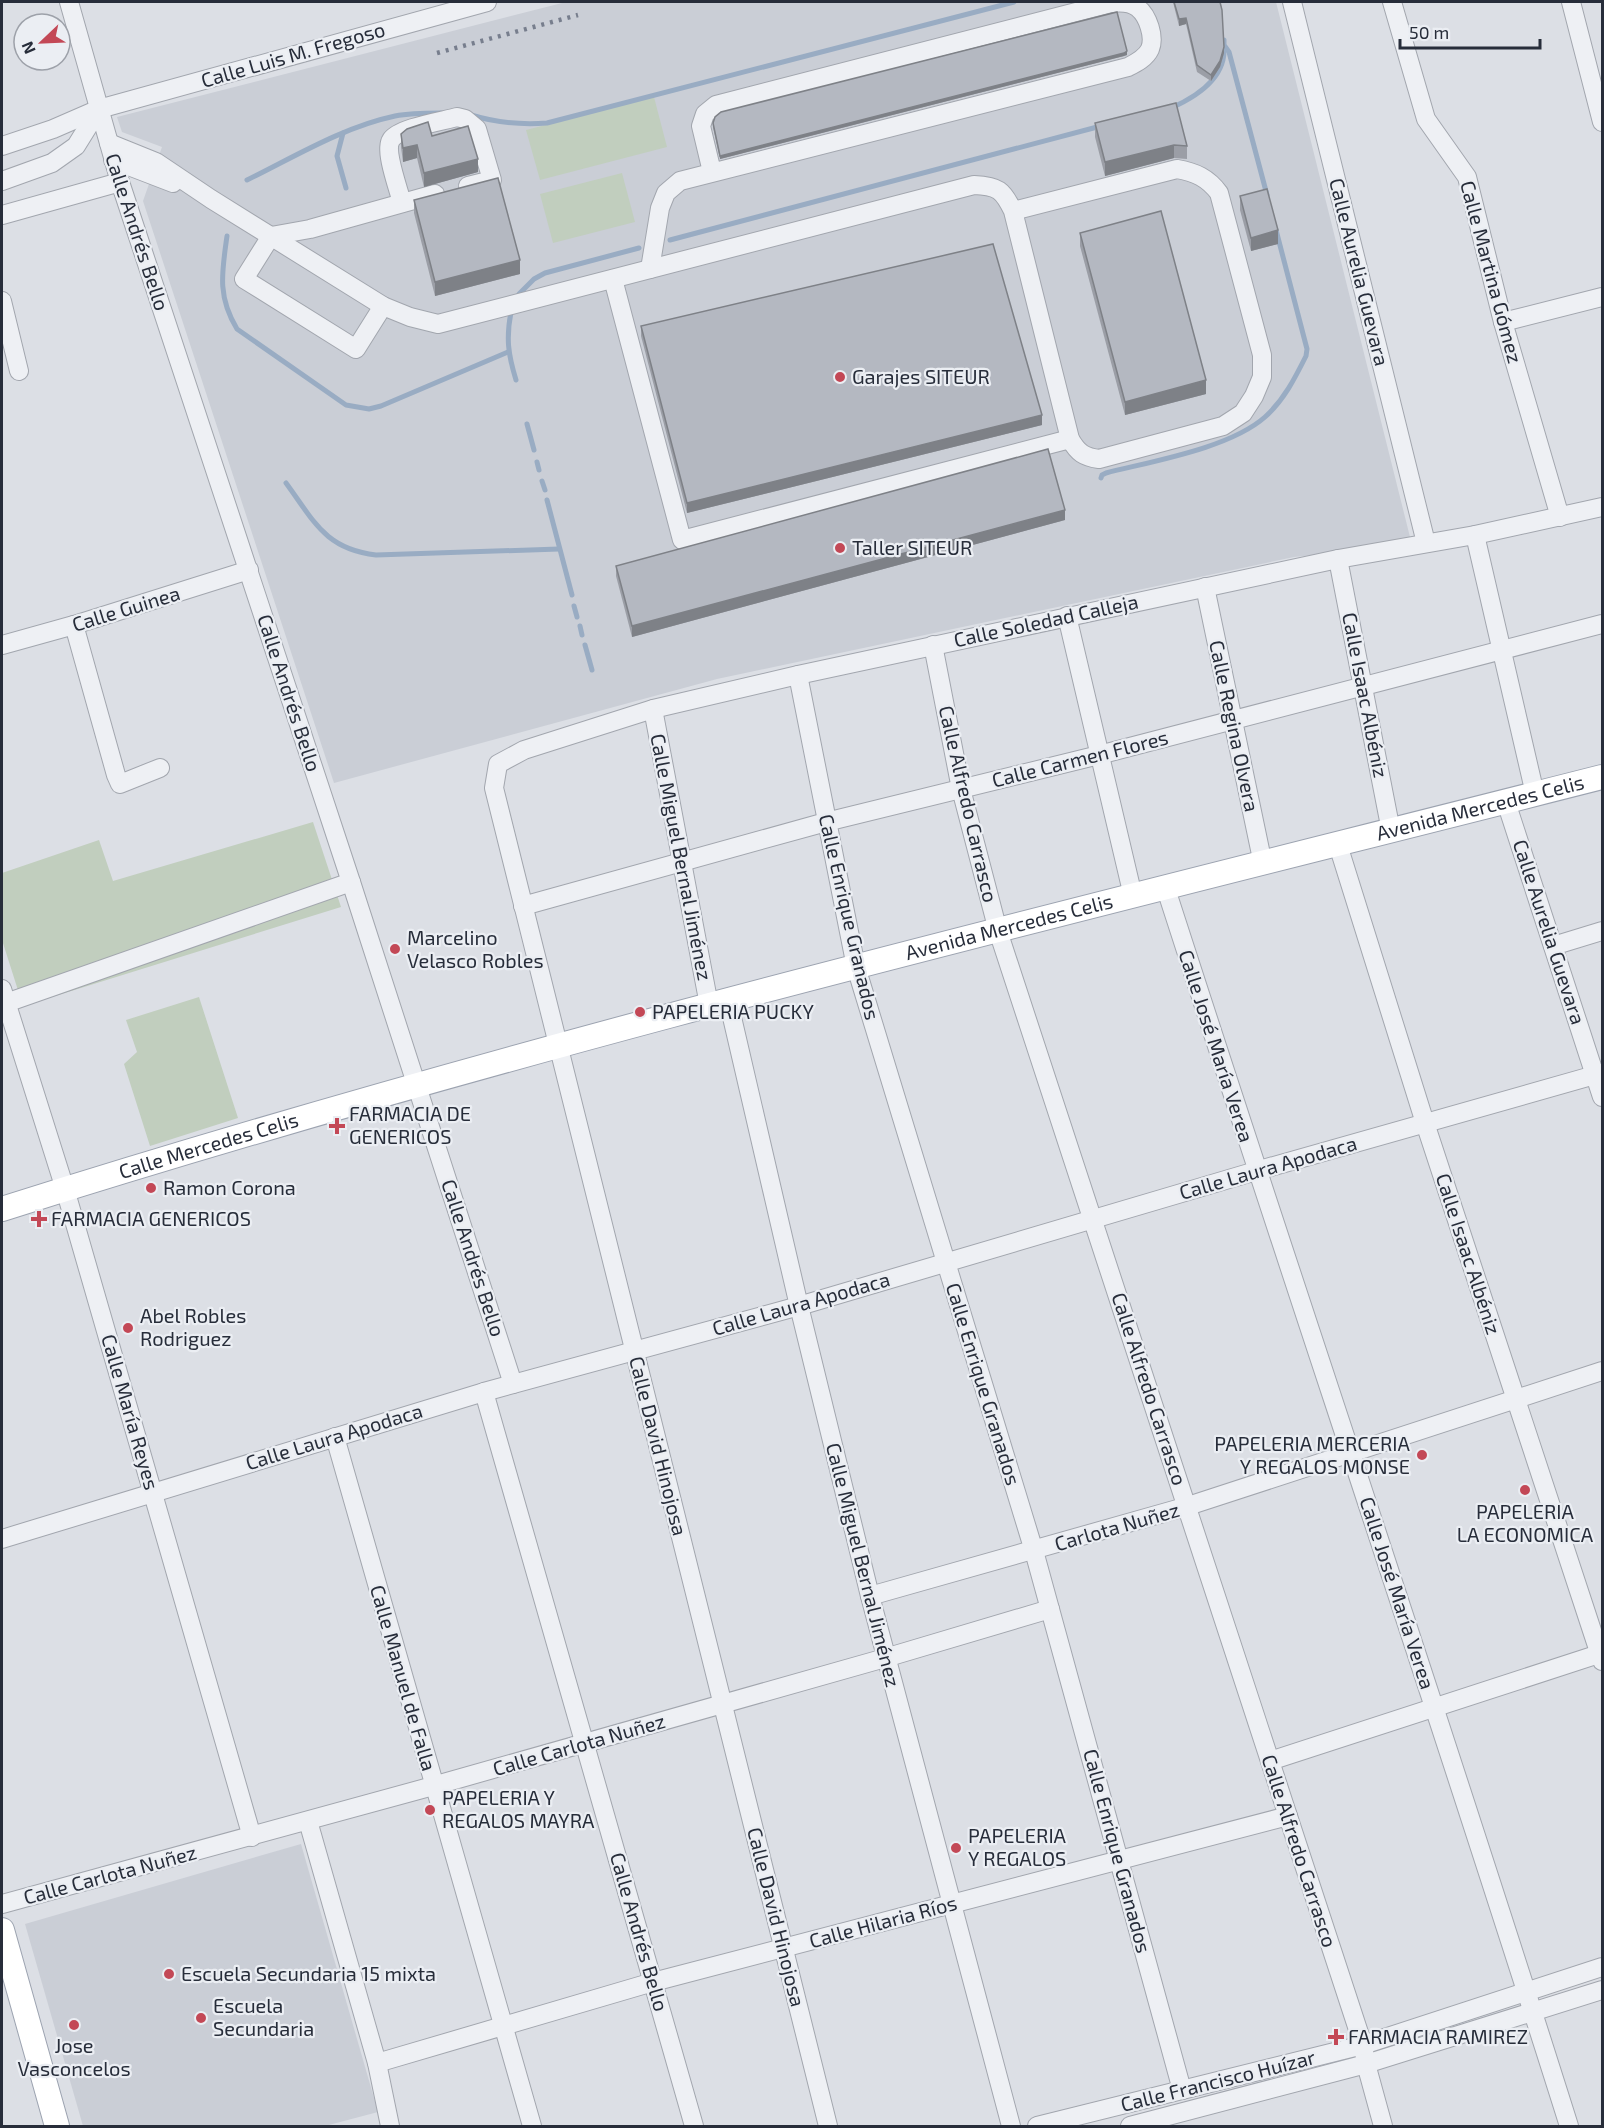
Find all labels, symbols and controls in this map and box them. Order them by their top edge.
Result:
north arrow [12,12,72,72]
scale bar [1400,12,1540,50]
street label: Calle Luis M. Fregoso [198,16,387,92]
text: 50 m [1409,21,1449,43]
text: N [17,39,39,57]
street label: Calle Andrés Bello [101,150,175,313]
street label: Calle Aurelia Guevara [1325,175,1395,368]
street label: Calle Martina Gómez [1456,178,1528,366]
place label: Garajes SITEUR [852,364,990,388]
marker: Garajes SITEUR [833,370,847,384]
place label: Taller SITEUR [852,535,972,559]
marker: Taller SITEUR [833,541,847,555]
street label: Calle Guinea [69,580,183,636]
street label: Calle Soledad Calleja [951,589,1140,651]
street label: Calle Isaac Albéniz [1338,610,1394,780]
street label: Calle Andrés Bello [253,611,327,774]
street label: Calle Regina Olvera [1205,638,1265,814]
street label: Calle Alfredo Carrasco [935,703,1003,904]
street label: Calle Carmen Flores [989,724,1170,792]
street label: Calle Miguel Bernal Jiménez [646,731,718,982]
street label: Avenida Mercedes Celis [1374,769,1586,845]
street label: Calle Enrique Granados [815,812,885,1022]
street label: Calle Aurelia Guevara [1509,836,1591,1027]
street label: Avenida Mercedes Celis [903,888,1115,964]
place label: Marcelino Velasco Robles [407,925,544,972]
marker: Marcelino Velasco Robles [388,942,402,956]
street label: Calle José María Verea [1175,947,1259,1145]
place label: PAPELERIA PUCKY [652,999,814,1023]
marker: PAPELERIA PUCKY [633,1005,647,1019]
place label: FARMACIA DE GENERICOS [349,1101,471,1148]
street label: Calle Mercedes Celis [116,1107,301,1183]
marker: FARMACIA DE GENERICOS [330,1119,344,1133]
street label: Calle Laura Apodaca [1176,1130,1359,1204]
street label: Calle Isaac Albéniz [1432,1170,1506,1337]
place label: Ramon Corona [163,1175,296,1199]
street label: Calle Andrés Bello [437,1176,511,1339]
marker: Ramon Corona [144,1181,158,1195]
place label: FARMACIA GENERICOS [51,1206,251,1230]
marker: FARMACIA GENERICOS [32,1212,46,1226]
street label: Calle Laura Apodaca [709,1266,892,1340]
street label: Calle Enrique Granados [942,1280,1026,1488]
street label: Calle Alfredo Carrasco [1107,1289,1192,1488]
place label: Abel Robles Rodriguez [140,1303,246,1350]
marker: Abel Robles Rodriguez [121,1321,135,1335]
street label: Calle María Reyes [97,1331,165,1492]
street label: Calle David Hinojosa [625,1354,693,1538]
street label: Calle Laura Apodaca [242,1398,425,1474]
place label: PAPELERIA MERCERIA Y REGALOS MONSE [1214,1431,1411,1478]
street label: Calle Miguel Bernal Jiménez [822,1440,906,1689]
marker: PAPELERIA MERCERIA Y REGALOS MONSE [1415,1448,1429,1462]
marker: PAPELERIA LA ECONOMICA [1518,1483,1532,1497]
street label: Calle José María Verea [1356,1494,1440,1692]
street label: Carlota Nuñez [1052,1497,1182,1555]
place label: PAPELERIA LA ECONOMICA [1457,1499,1594,1546]
street label: Calle Manuel de Falla [366,1582,442,1774]
street label: Calle Carlota Nuñez [490,1708,668,1780]
street label: Calle Enrique Granados [1079,1746,1157,1955]
street label: Calle Alfredo Carrasco [1257,1751,1342,1950]
place label: PAPELERIA Y REGALOS MAYRA [442,1785,595,1832]
marker: PAPELERIA Y REGALOS MAYRA [423,1803,437,1817]
place label: PAPELERIA Y REGALOS [968,1823,1067,1870]
street label: Calle David Hinojosa [743,1825,811,2009]
street label: Calle Carlota Nuñez [21,1839,199,1909]
marker: PAPELERIA Y REGALOS [949,1841,963,1855]
street label: Calle Andrés Bello [606,1850,674,2014]
street label: Calle Hilaria Ríos [806,1890,959,1952]
place label: Escuela Secundaria 15 mixta [181,1961,436,1985]
marker: Escuela Secundaria 15 mixta [162,1967,176,1981]
place label: Escuela Secundaria [213,1993,314,2040]
marker: Escuela Secundaria [194,2011,208,2025]
marker: Jose Vasconcelos [67,2018,81,2032]
place label: FARMACIA RAMIREZ [1348,2024,1528,2048]
marker: FARMACIA RAMIREZ [1329,2030,1343,2044]
place label: Jose Vasconcelos [17,2033,131,2080]
street label: Calle Francisco Huízar [1118,2044,1318,2116]

